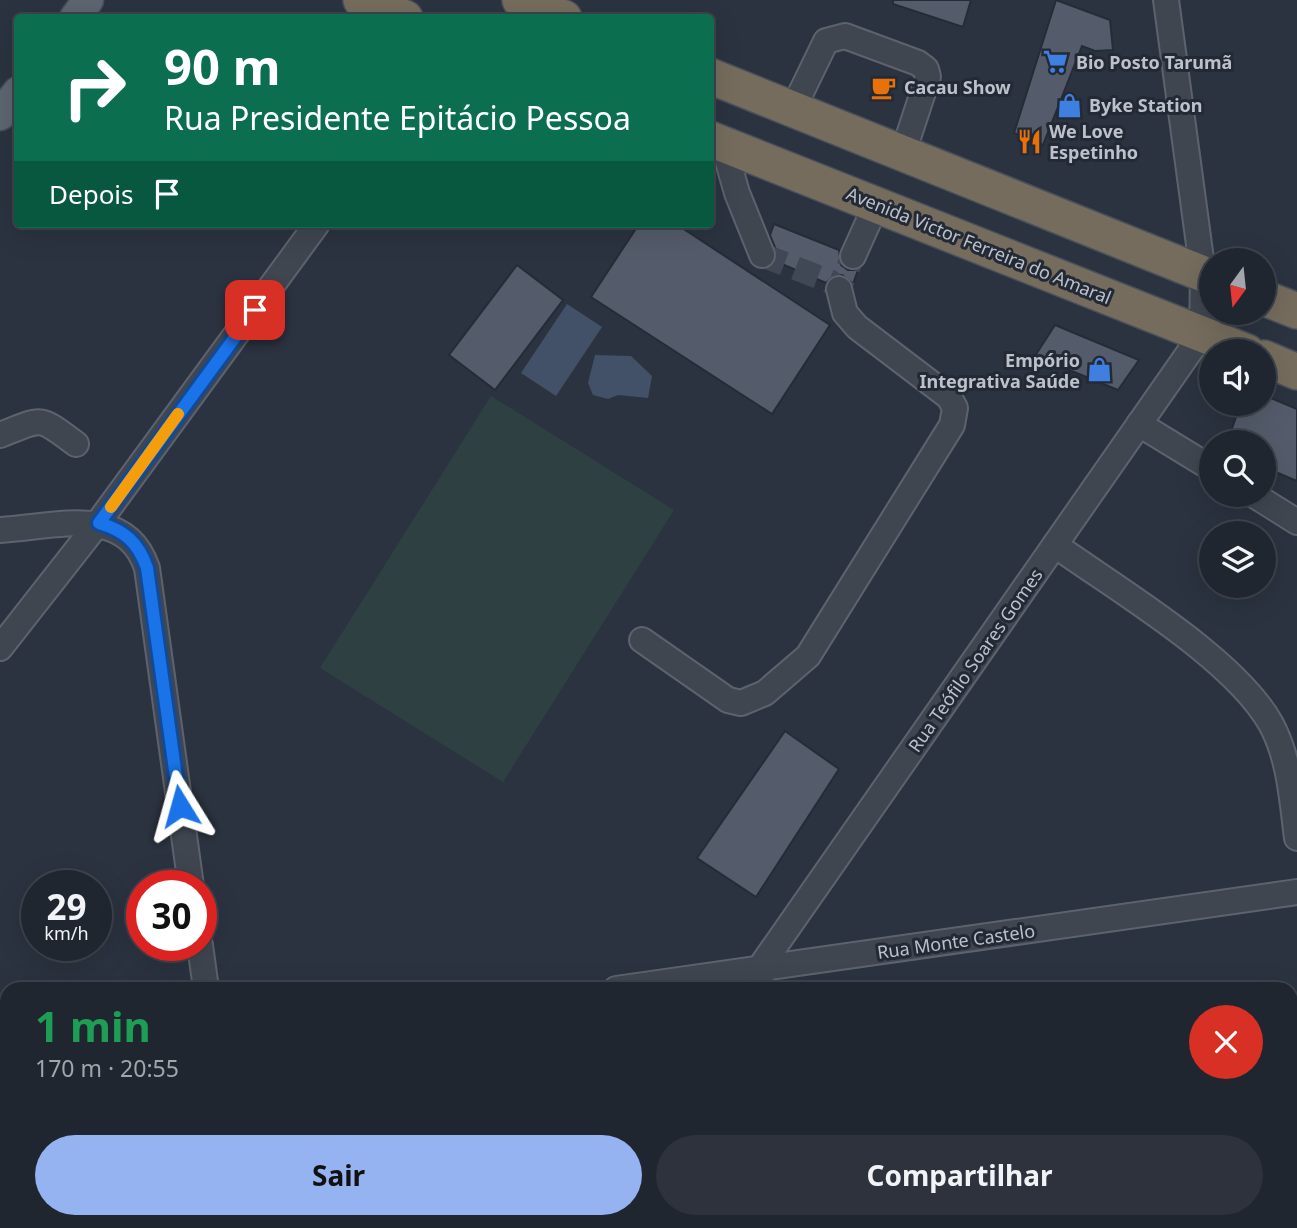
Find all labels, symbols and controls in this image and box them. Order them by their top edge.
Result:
text: 90 m [164,33,281,99]
icon: right [49,42,140,133]
supermarket icon: Bio Posto Tarumã [1042,48,1070,76]
place label: Bio Posto Tarumã [1076,50,1232,74]
cafe icon: Cacau Show [870,73,898,101]
place label: Cacau Show [904,75,1011,99]
shop icon: Byke Station [1055,91,1083,119]
place label: Byke Station [1089,93,1203,117]
text: Rua Presidente Epitácio Pessoa [164,96,631,139]
place label: We Love Espetinho [1049,119,1138,164]
restaurant icon: We Love Espetinho [1015,127,1043,155]
icon: arrive [148,175,186,213]
text: Depois [49,176,134,212]
street label: Avenida Victor Ferreira do Amaral [843,181,1115,309]
north arrow [1199,248,1276,326]
map controls [1199,248,1276,598]
pin [225,280,285,340]
icon: arrive [236,291,274,329]
button: sound [1199,339,1276,416]
place label: Empório Integrativa Saúde [919,348,1080,393]
shop icon: Empório Integrativa Saúde [1086,356,1114,384]
button: search [1199,430,1276,507]
button: layers [1199,521,1276,598]
street label: Rua Teófilo Soares Gomes [902,563,1048,757]
position arrow [143,769,217,843]
speed limit sign: 30 [126,870,217,961]
text: 29 [46,883,87,930]
street label: Rua Monte Castelo [876,918,1036,964]
text: km/h [44,921,89,945]
text: 1 min [35,997,151,1054]
button: close [1189,1005,1263,1079]
text: 170 m · 20:55 [35,1052,179,1084]
button: Sair [35,1135,642,1215]
button: Compartilhar [656,1135,1263,1215]

